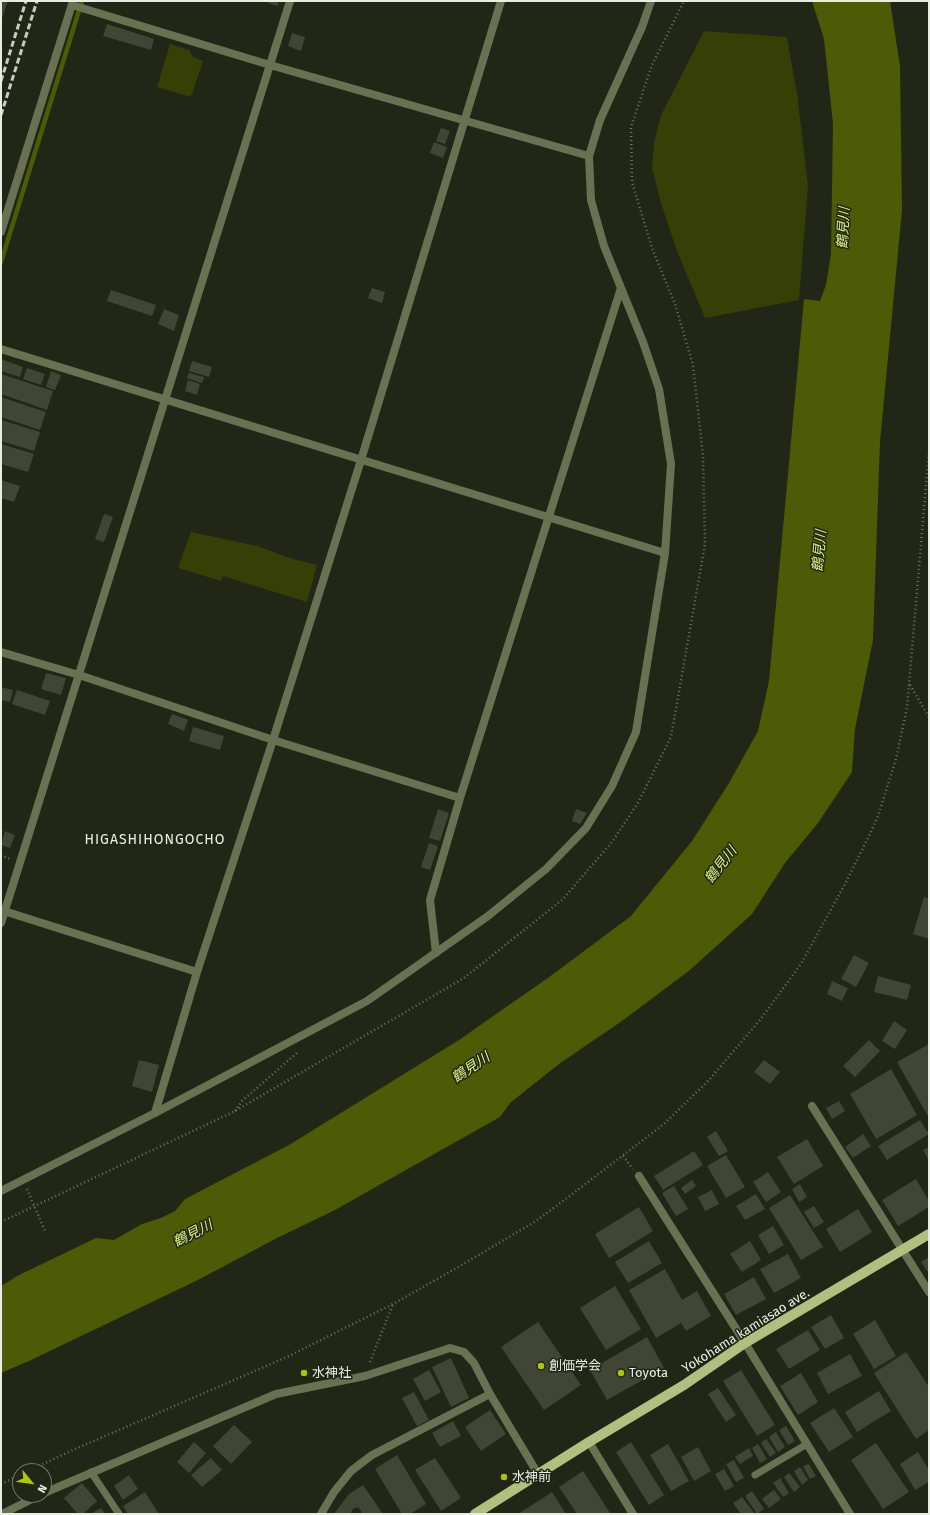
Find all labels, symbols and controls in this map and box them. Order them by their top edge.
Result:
water label: 鶴見川 [835,207,853,249]
water label: 鶴見川 [810,529,830,573]
district label: HIGASHIHONGOCHO [84,832,226,848]
water label: 鶴見川 [701,843,741,887]
water label: 鶴見川 [449,1049,493,1087]
water label: 鶴見川 [170,1217,216,1251]
street label: Yokohama kamiasao ave. [680,1285,812,1377]
place label: 創価学会 [549,1358,601,1374]
marker: 創価学会 [536,1361,546,1371]
place label: 水神社 [312,1365,351,1381]
place label: Toyota [629,1365,668,1381]
marker: 水神社 [299,1368,309,1378]
marker: Toyota [616,1368,626,1378]
north arrow [12,1463,52,1503]
place label: 水神前 [512,1469,551,1485]
marker: 水神前 [499,1472,509,1482]
text: N [35,1482,50,1495]

